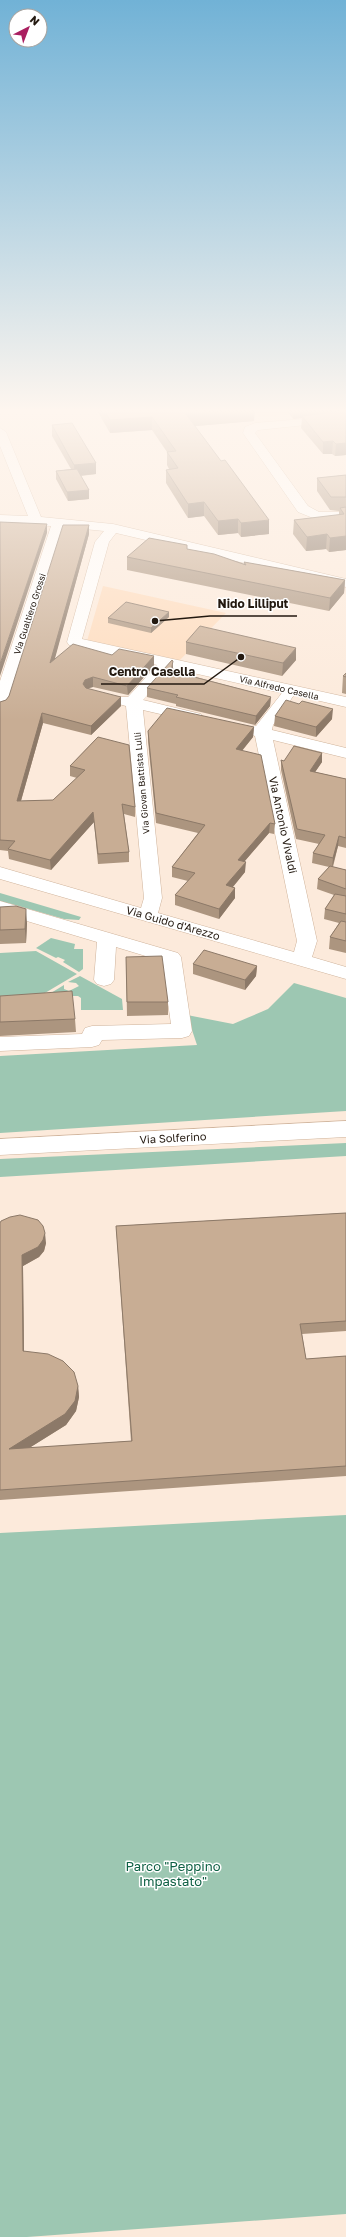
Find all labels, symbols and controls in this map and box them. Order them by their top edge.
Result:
north arrow [8,8,48,48]
text: N [28,13,42,28]
street label: Via Gualtiero Grossi [11,572,48,656]
callout: Nido Lilliput [210,592,297,616]
text: Nido Lilliput [218,596,289,611]
callout: Centro Casella [101,660,204,684]
text: Centro Casella [109,664,195,679]
street label: Via Alfredo Casella [238,673,320,702]
street label: Via Giovan Battista Lulli [132,732,151,834]
street label: Via Antonio Vivaldi [267,775,300,875]
street label: Via Guido d'Arezzo [125,903,222,942]
street label: Via Solferino [139,1129,207,1146]
park label: Parco "Peppino Impastato" [125,1858,221,1889]

